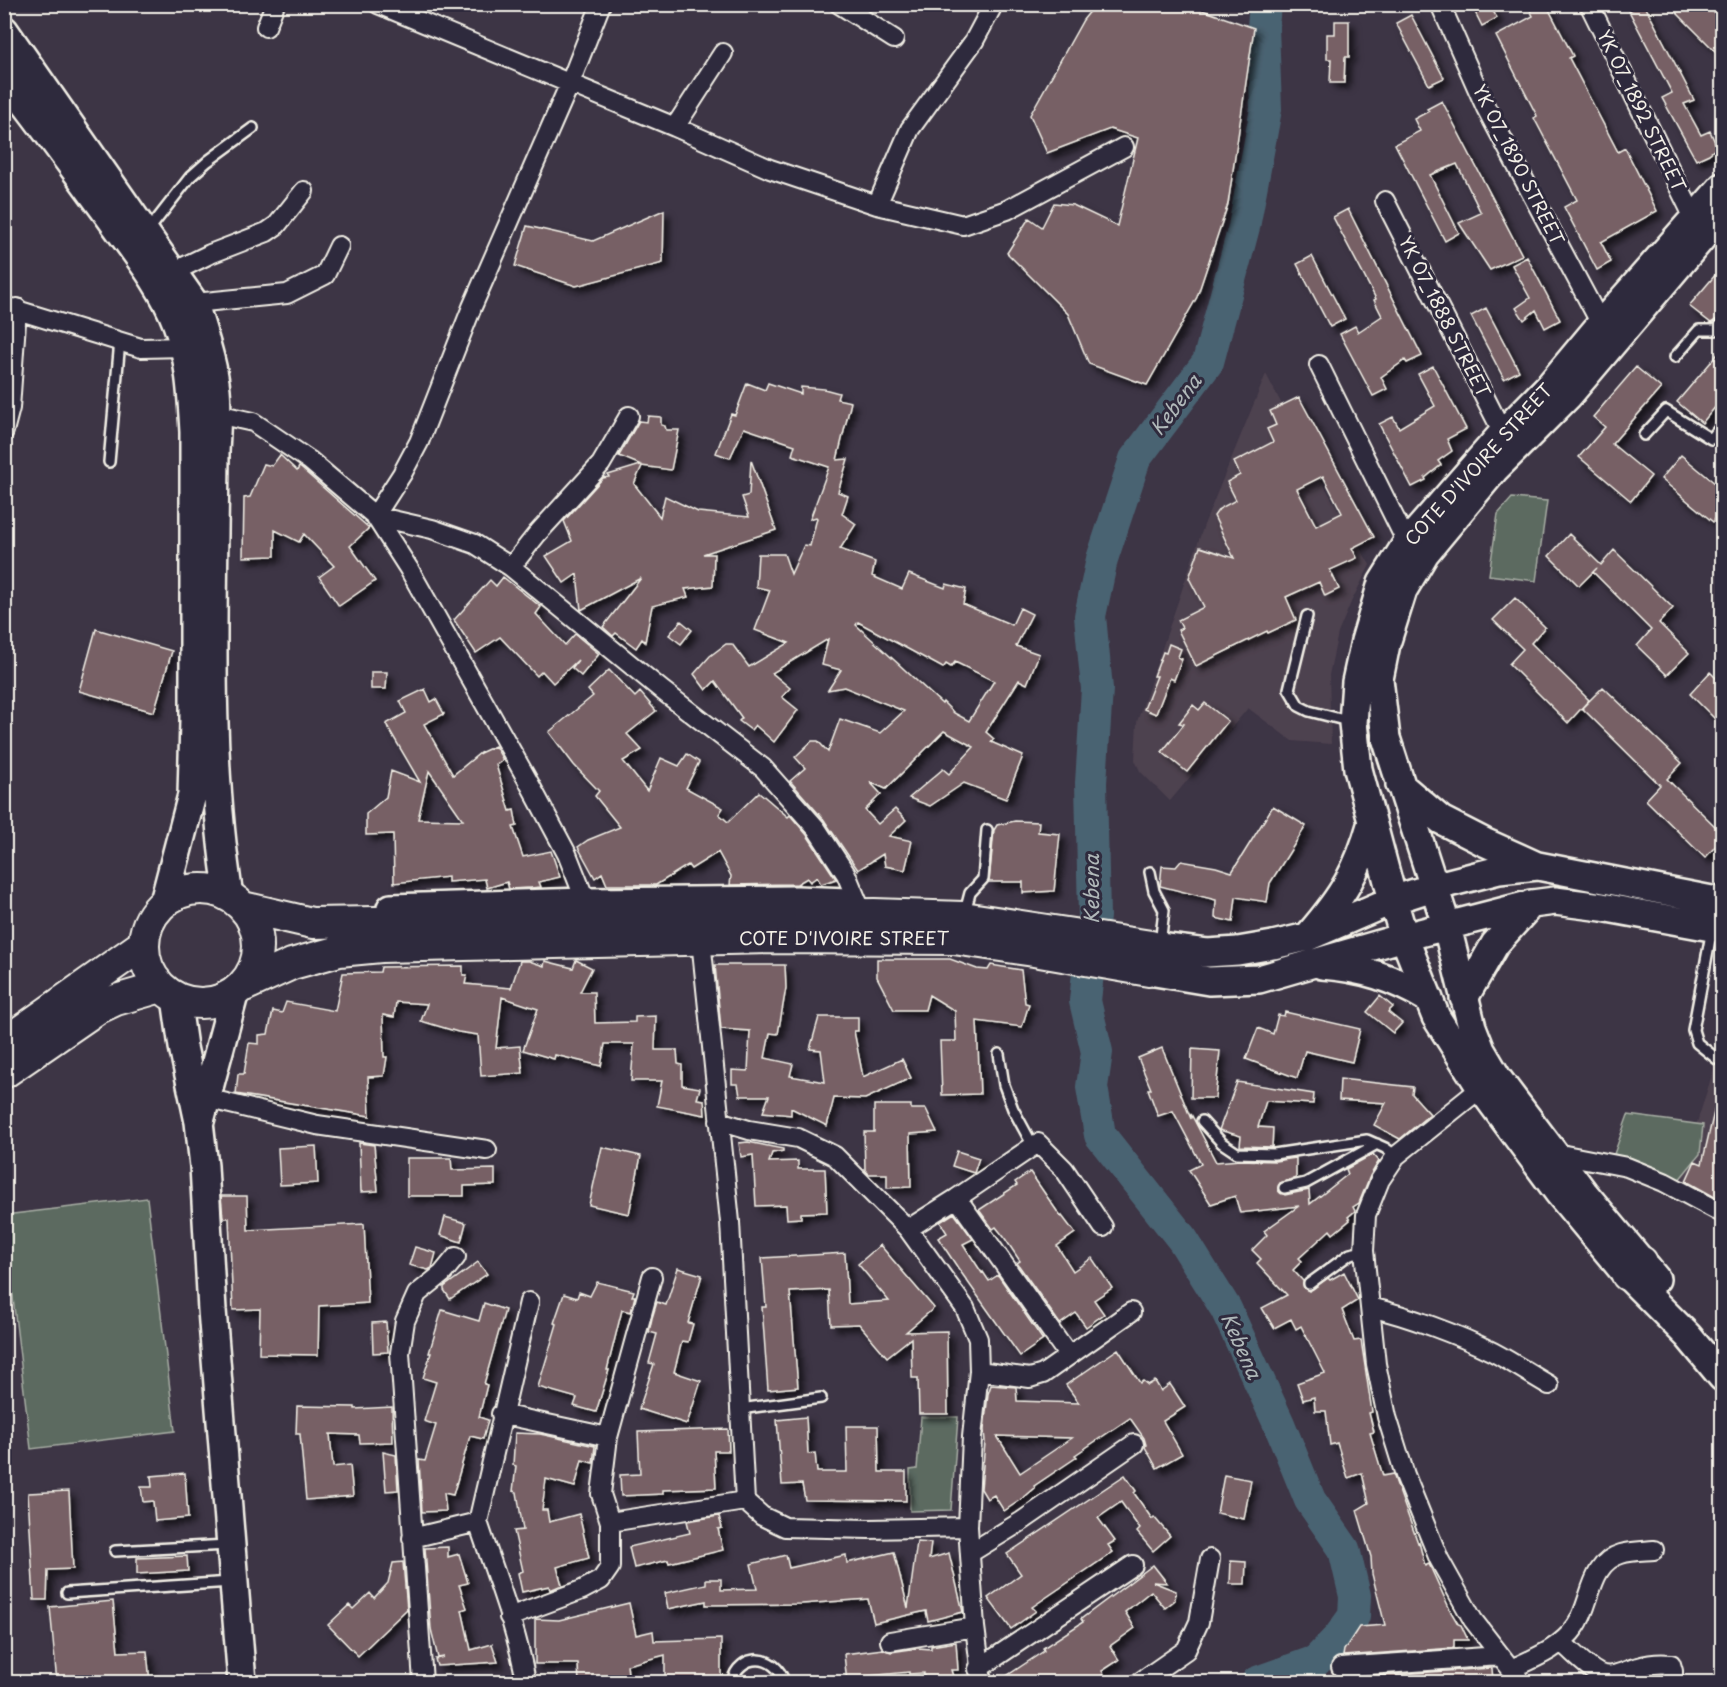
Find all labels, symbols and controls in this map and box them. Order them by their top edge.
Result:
street label: YK 07_1892 STREET [1591,25,1694,197]
street label: YK 07_1890 STREET [1467,79,1572,250]
street label: YK 07_1888 STREET [1393,231,1498,402]
water label: Kebena [1142,367,1209,441]
street label: COTE D'IVOIRE STREET [1398,376,1559,551]
water label: Kebena [1076,854,1106,924]
street label: COTE D'IVOIRE STREET [739,924,950,951]
water label: Kebena [1214,1308,1270,1384]

